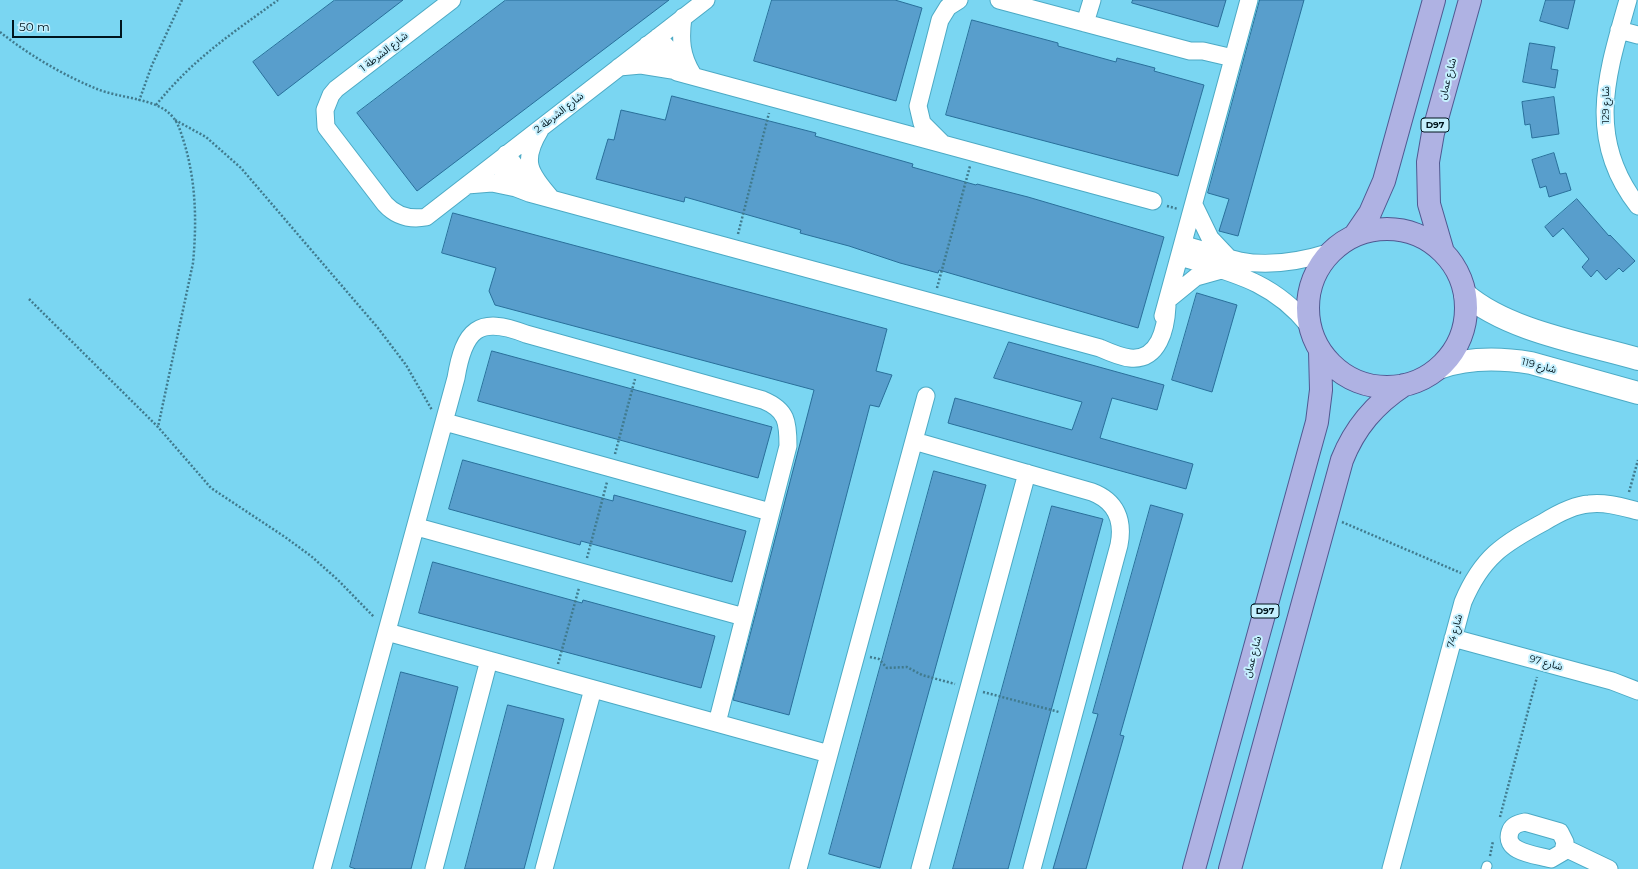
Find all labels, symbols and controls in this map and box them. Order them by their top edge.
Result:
scale bar [14,12,124,38]
text: 50 m [19,19,50,34]
street label: شارع الشرطة 1 [358,30,410,74]
street label: شارع عمان [1437,57,1459,101]
street label: شارع 129 [1600,86,1612,124]
street label: شارع الشرطة 2 [532,90,586,136]
road number: D97 [1421,118,1449,132]
street label: شارع 119 [1520,356,1558,376]
road number: D97 [1251,604,1279,618]
street label: شارع 74 [1445,613,1465,649]
street label: شارع عمان [1242,635,1264,679]
street label: شارع 97 [1528,653,1564,673]

